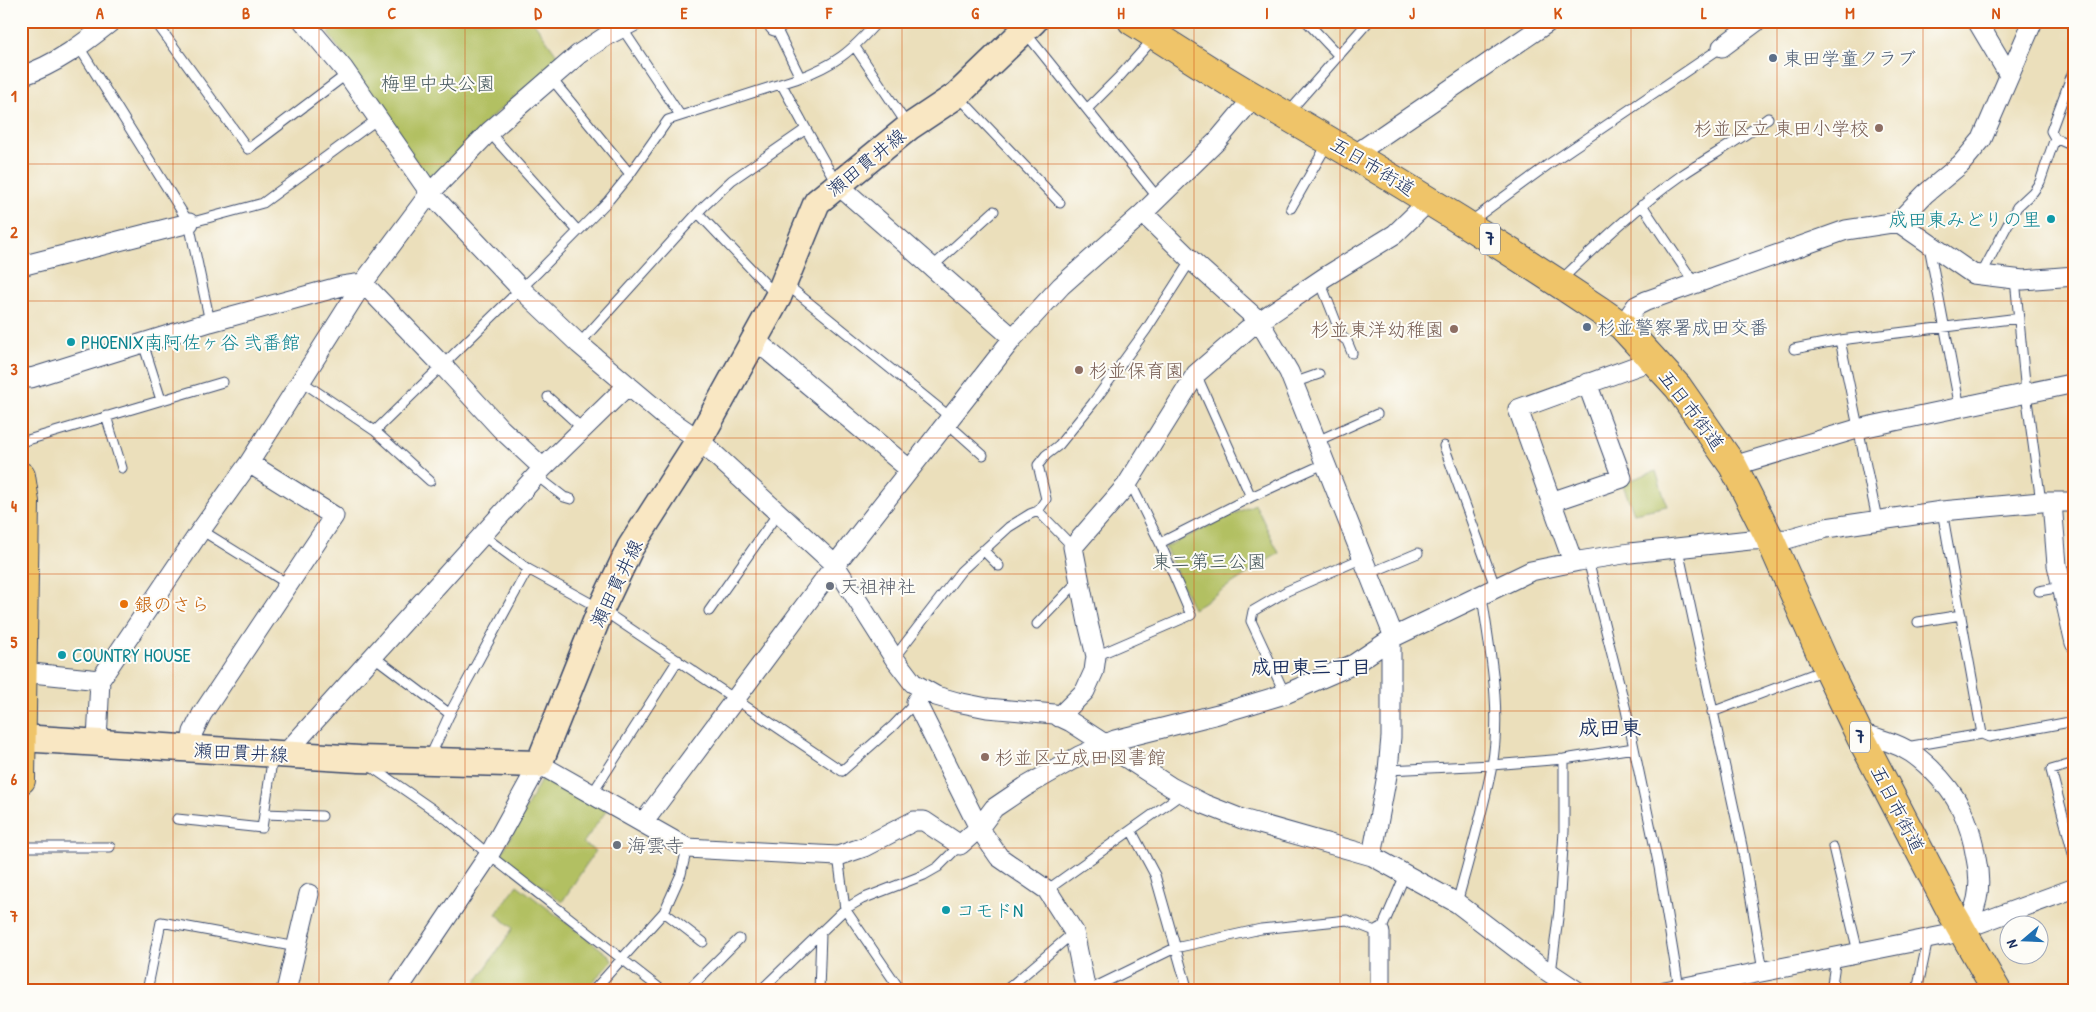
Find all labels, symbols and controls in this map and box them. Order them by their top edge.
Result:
text: A [96,2,104,24]
text: B [242,2,250,24]
text: C [388,2,397,24]
text: D [534,2,542,24]
text: E [680,2,688,24]
text: F [825,2,833,24]
text: G [971,2,979,24]
text: H [1117,2,1125,24]
text: I [1265,2,1269,24]
text: J [1409,2,1415,24]
text: K [1554,2,1563,24]
text: L [1701,2,1707,24]
text: M [1845,2,1855,24]
text: N [1992,2,2001,24]
place label: 東田学童クラブ [1783,45,1916,71]
marker: 東田学童クラブ [1767,52,1779,64]
park label: 梅里中央公園 [381,70,495,96]
text: 1 [11,85,17,107]
place label: 杉並区立 東田小学校 [1694,115,1869,141]
street label: 瀬田貫井線 [821,122,911,202]
marker: 杉並区立 東田小学校 [1873,122,1885,134]
street label: 五日市街道 [1326,130,1420,202]
place label: 成田東みどりの里 [1889,206,2041,232]
marker: 成田東みどりの里 [2045,213,2057,225]
text: 2 [10,221,18,243]
road number: 7 [1480,223,1500,254]
place label: 杉並警察署成田交番 [1597,314,1768,340]
place label: 杉並東洋幼稚園 [1311,316,1444,342]
marker: 杉並警察署成田交番 [1581,321,1593,333]
marker: 杉並東洋幼稚園 [1448,323,1460,335]
place label: PHOENIX南阿佐ヶ谷 弐番館 [81,329,300,355]
marker: PHOENIX南阿佐ヶ谷 弐番館 [65,336,77,348]
place label: 杉並保育園 [1089,357,1184,383]
text: 3 [10,358,18,380]
marker: 杉並保育園 [1073,364,1085,376]
street label: 五日市街道 [1653,364,1731,456]
text: 4 [11,495,17,517]
street label: 瀬田貫井線 [583,535,649,631]
park label: 東二第三公園 [1152,548,1266,574]
place label: 天祖神社 [840,573,916,599]
marker: 天祖神社 [824,580,836,592]
place label: 銀のさら [134,591,210,617]
marker: 銀のさら [118,598,130,610]
text: 5 [11,631,18,653]
place label: COUNTRY HOUSE [72,642,191,668]
marker: COUNTRY HOUSE [56,649,68,661]
district label: 成田東三丁目 [1251,653,1371,680]
district label: 成田東 [1579,713,1642,742]
road number: 7 [1850,722,1870,752]
street label: 瀬田貫井線 [193,737,289,767]
place label: 杉並区立成田図書館 [995,744,1166,770]
marker: 杉並区立成田図書館 [979,751,991,763]
street label: 五日市街道 [1865,761,1931,857]
text: 6 [11,768,18,790]
place label: 海雲寺 [627,832,684,858]
marker: 海雲寺 [611,839,623,851]
place label: コモドN [956,897,1023,923]
marker: コモドN [940,904,952,916]
text: 7 [9,905,18,927]
north arrow [1998,914,2048,964]
text: N [2001,937,2021,951]

